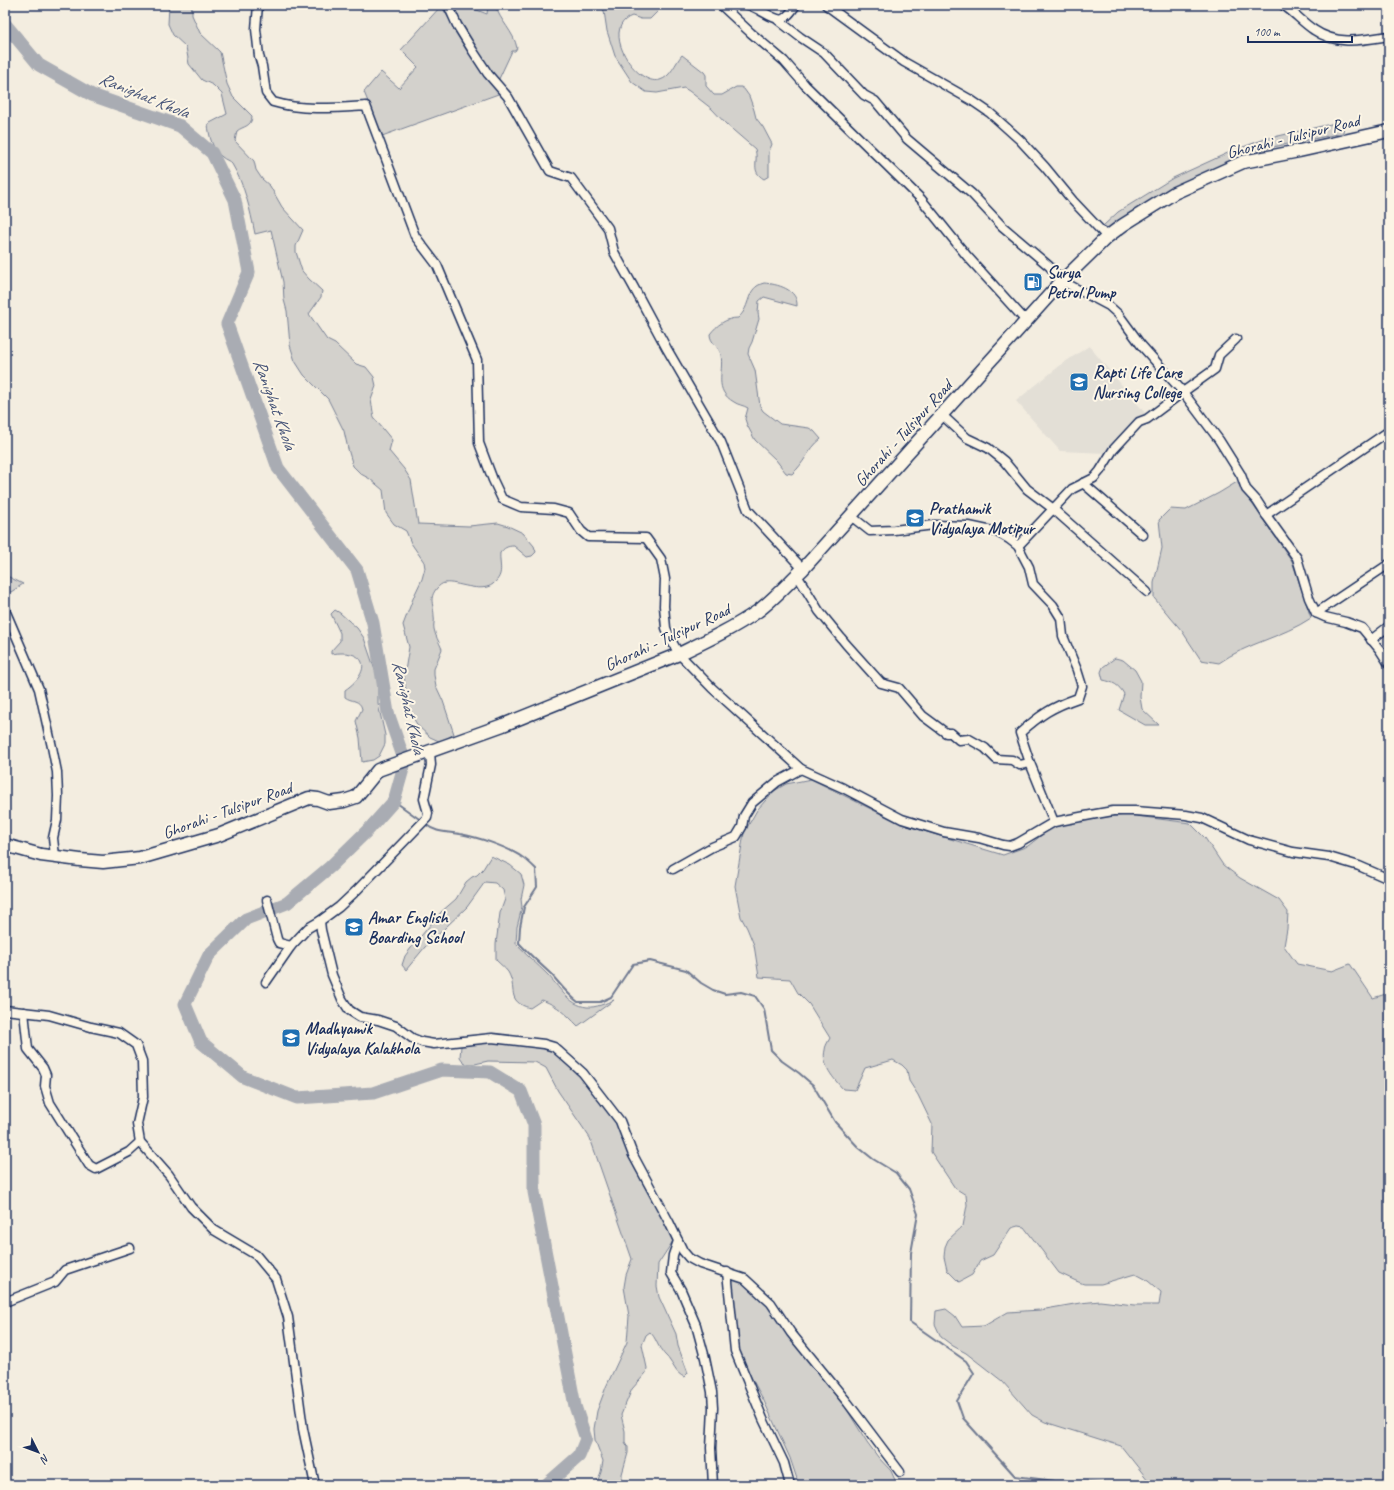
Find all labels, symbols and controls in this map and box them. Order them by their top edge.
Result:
scale bar [1248,18,1352,44]
text: 100 m [1254,24,1281,40]
water label: Ranighat Khola [96,67,194,124]
street label: Ghorahi - Tulsipur Road [1225,109,1365,163]
place label: Surya Petrol Pump [1047,262,1117,303]
fuel station icon: Surya Petrol Pump [1022,271,1044,293]
water label: Ranighat Khola [248,356,302,454]
place label: Rapti Life Care Nursing College [1093,362,1183,403]
school or university icon: Rapti Life Care Nursing College [1068,371,1090,393]
street label: Ghorahi - Tulsipur Road [850,373,959,491]
place label: Prathamik Vidyalaya Motipur [929,498,1036,539]
school or university icon: Prathamik Vidyalaya Motipur [904,507,926,529]
street label: Ghorahi - Tulsipur Road [601,598,736,676]
water label: Ranighat Khola [388,658,431,757]
street label: Ghorahi - Tulsipur Road [160,776,298,844]
place label: Amar English Boarding School [368,907,466,948]
school or university icon: Amar English Boarding School [343,916,365,938]
place label: Madhyamik Vidyalaya Kalakhola [305,1018,422,1059]
school or university icon: Madhyamik Vidyalaya Kalakhola [280,1027,302,1049]
north arrow [18,1432,58,1472]
text: N [36,1451,53,1468]

